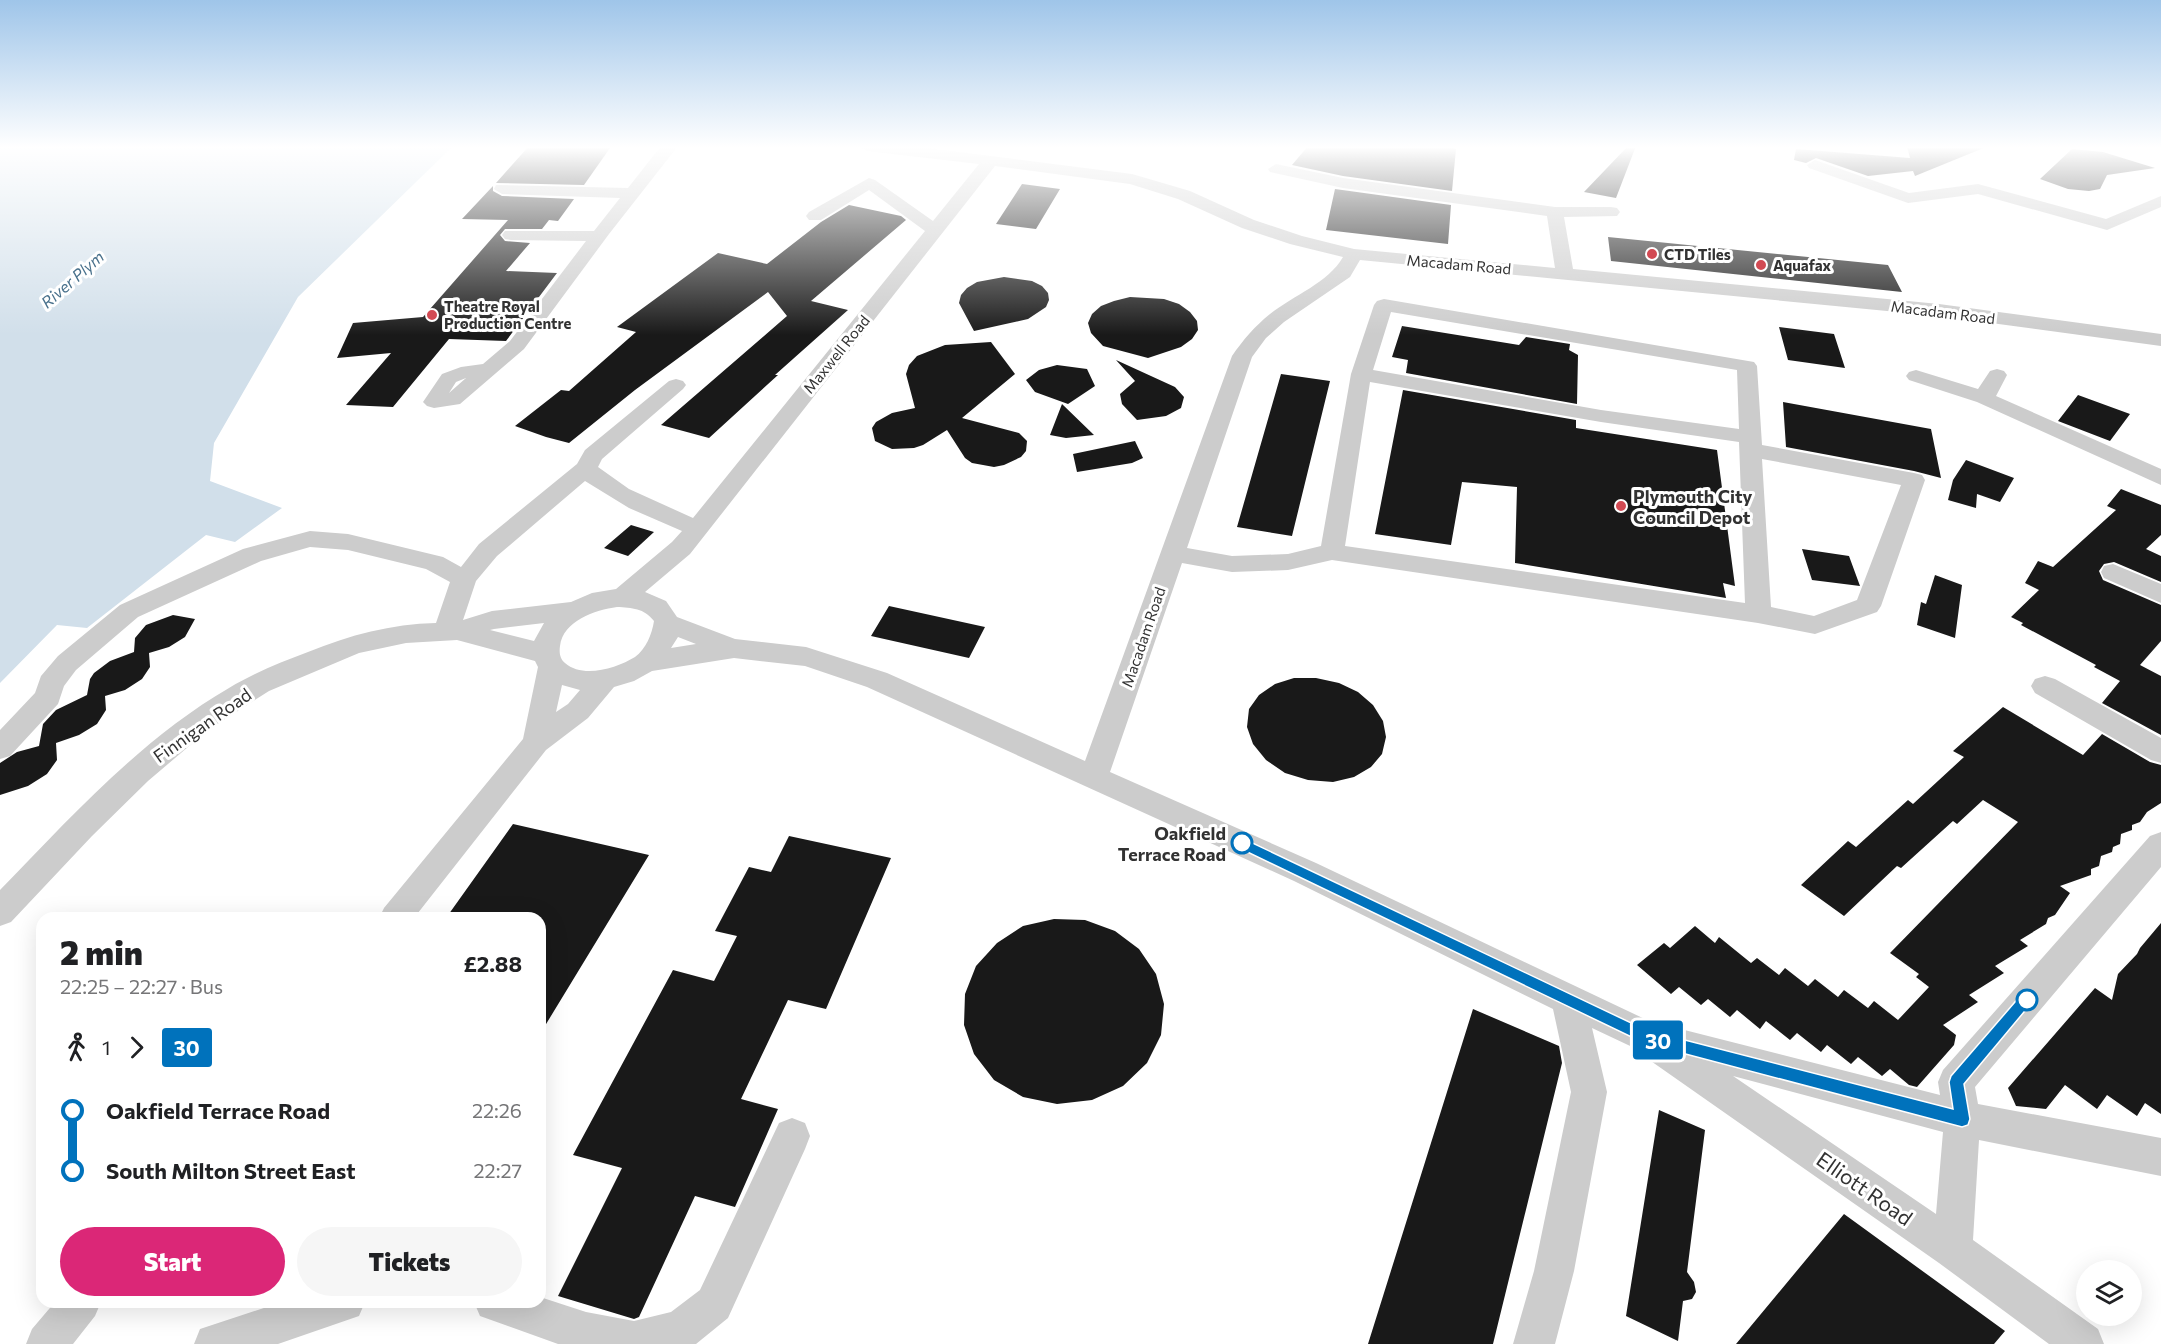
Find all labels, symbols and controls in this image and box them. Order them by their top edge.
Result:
place label: CTD Tiles [1664,245,1731,263]
water label: River Plym [37,247,107,311]
marker: CTD Tiles [1645,247,1659,261]
street label: Macadam Road [1406,250,1512,278]
place label: Aquafax [1773,256,1832,274]
marker: Aquafax [1754,258,1768,272]
place label: Theatre Royal Production Centre [444,297,571,332]
street label: Macadam Road [1890,297,1996,327]
marker: Theatre Royal Production Centre [425,308,439,322]
street label: Maxwell Road [799,311,873,397]
place label: Plymouth City Council Depot [1633,485,1753,528]
marker: Plymouth City Council Depot [1614,499,1628,513]
street label: Macadam Road [1117,585,1169,689]
street label: Finnigan Road [149,683,255,767]
place label: Oakfield Terrace Road [1118,822,1226,865]
marker: Oakfield Terrace Road [1231,832,1253,854]
text: 2 min [60,931,143,972]
text: £2.88 [463,950,522,977]
text: 22:25 – 22:27 · Bus [60,974,223,998]
unlabelled marker [2016,989,2038,1011]
line badge: 30 [1631,1020,1685,1060]
text: 30 [1645,1028,1671,1053]
icon: walk [60,1031,93,1064]
icon: forward [120,1031,153,1064]
text: 1 [102,1035,111,1059]
text: 30 [174,1035,200,1060]
text: Oakfield Terrace Road [106,1097,330,1124]
text: 22:26 [472,1098,522,1122]
street label: Elliott Road [1812,1146,1918,1230]
text: South Milton Street East [106,1157,356,1184]
text: 22:27 [474,1158,522,1182]
button: Start [60,1227,285,1296]
button: Tickets [297,1227,522,1296]
map controls [2076,1260,2142,1326]
button: layers [2076,1260,2142,1326]

